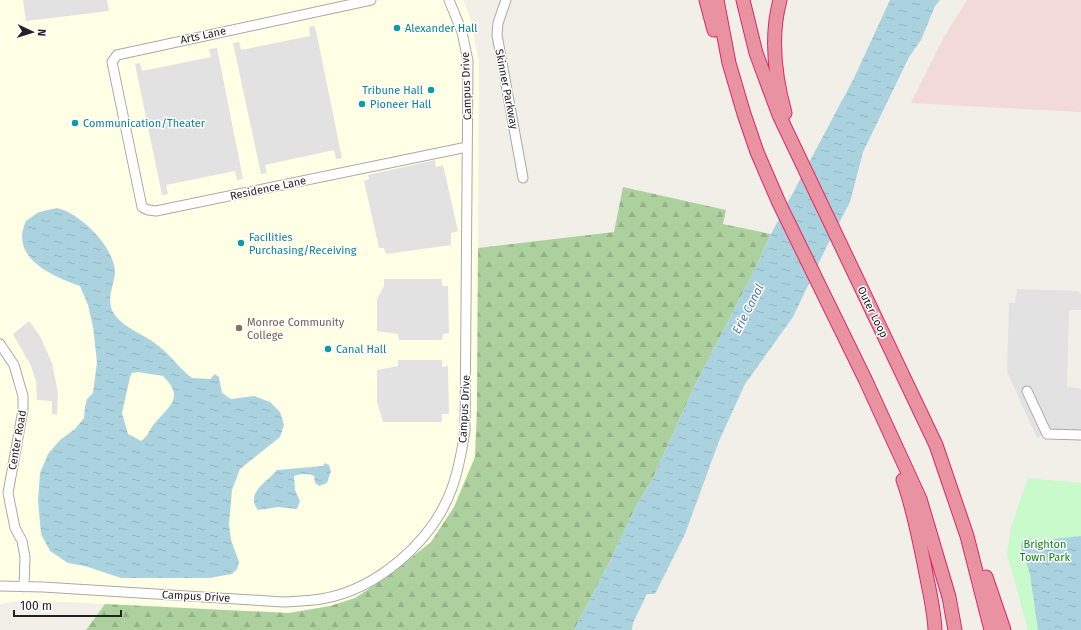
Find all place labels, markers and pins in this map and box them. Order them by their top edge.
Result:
place label: Alexander Hall [405,22,478,35]
marker: Alexander Hall [392,23,402,33]
place label: Tribune Hall [362,84,423,97]
marker: Tribune Hall [426,85,436,95]
place label: Pioneer Hall [370,98,431,111]
marker: Pioneer Hall [357,99,367,109]
place label: Communication/Theater [83,117,206,130]
marker: Communication/Theater [70,118,80,128]
place label: Facilities Purchasing/Receiving [249,231,357,257]
marker: Facilities Purchasing/Receiving [236,238,246,248]
place label: Monroe Community College [247,316,345,342]
marker: Monroe Community College [234,323,244,333]
place label: Canal Hall [336,343,386,356]
marker: Canal Hall [323,344,333,354]

